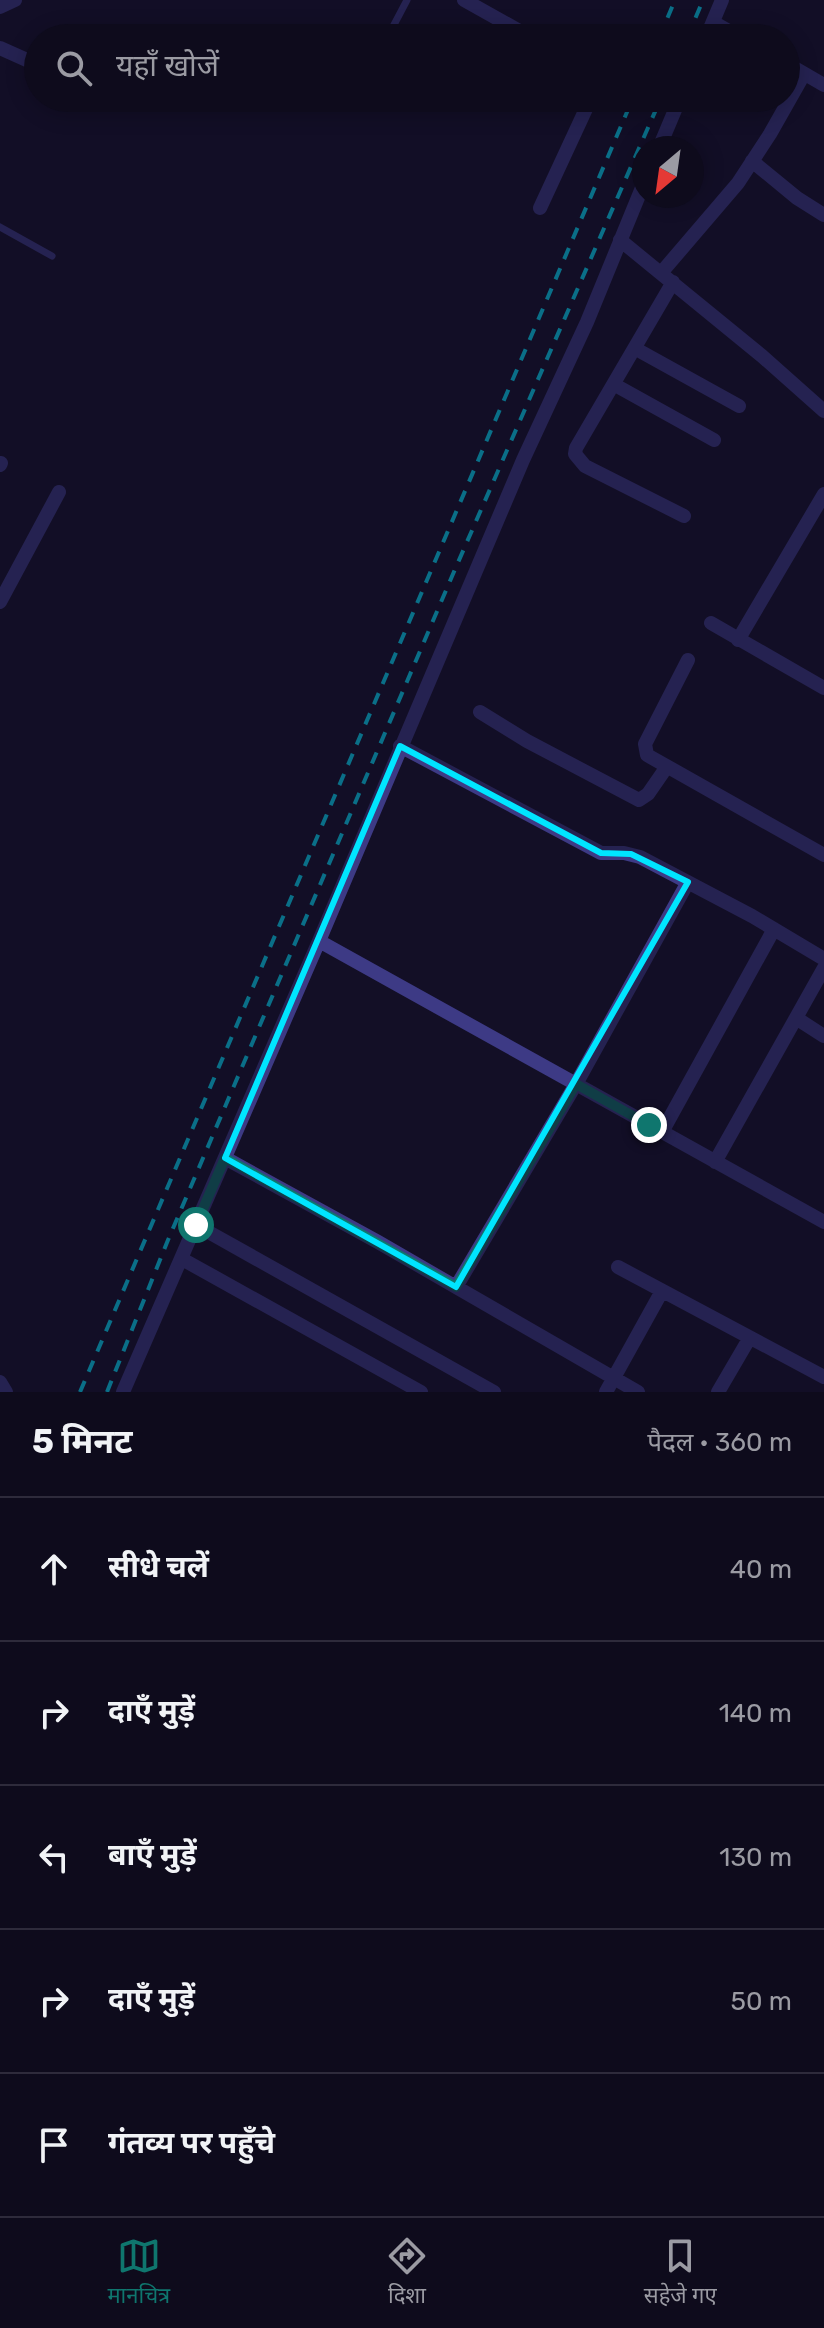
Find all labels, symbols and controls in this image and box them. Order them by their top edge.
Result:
search box [24,24,800,112]
icon: search [52,46,96,90]
text: यहाँ खोजें [116,48,219,84]
north arrow [632,136,704,208]
route end [631,1107,667,1143]
route start [178,1207,214,1243]
text: 5 मिनट [32,1421,133,1462]
text: पैदल · 360 m [647,1427,792,1458]
icon: ahead [32,1547,76,1591]
text: सीधे चलें [108,1549,209,1585]
text: 40 m [730,1554,792,1585]
icon: right [32,1691,76,1735]
text: दाएँ मुड़ें [108,1693,195,1729]
text: 140 m [719,1698,792,1729]
icon: left [32,1835,76,1879]
text: बाएँ मुड़ें [108,1837,197,1873]
text: 130 m [719,1842,792,1873]
icon: right [32,1979,76,2023]
text: दाएँ मुड़ें [108,1981,195,2017]
text: 50 m [731,1986,792,2017]
icon: arrive [32,2123,76,2167]
text: गंतव्य पर पहुँचे [108,2125,275,2161]
tab: मानचित्र [107,2234,170,2312]
tab: दिशा [385,2234,429,2312]
tab: सहेजे गए [644,2234,717,2312]

